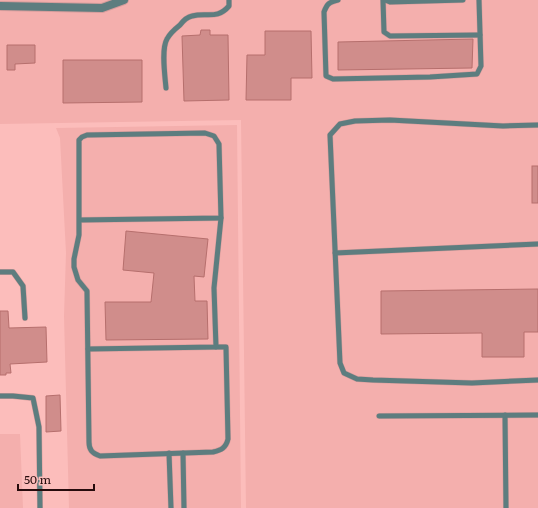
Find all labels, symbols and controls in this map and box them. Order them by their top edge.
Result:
scale bar [18,466,94,492]
text: 50 m [24,470,51,488]

